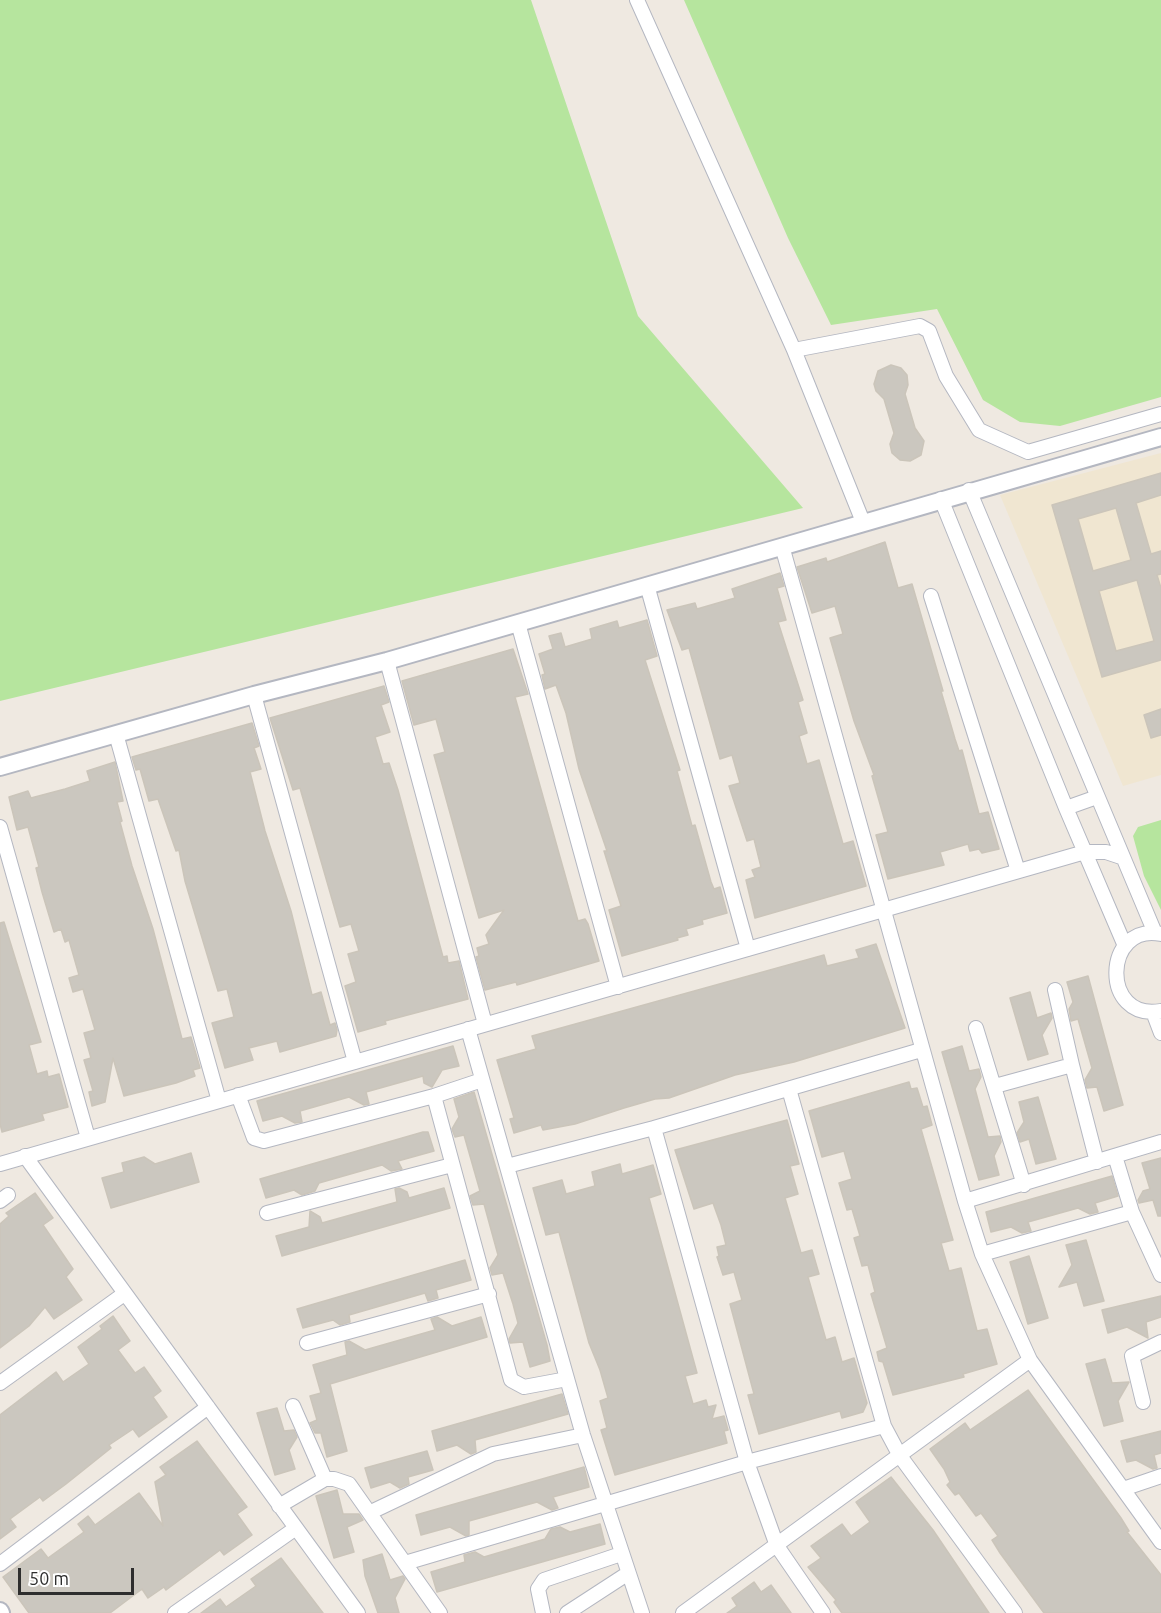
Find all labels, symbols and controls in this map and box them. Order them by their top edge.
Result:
scale bar [21,1556,136,1594]
text: 50 m [29,1568,69,1588]

